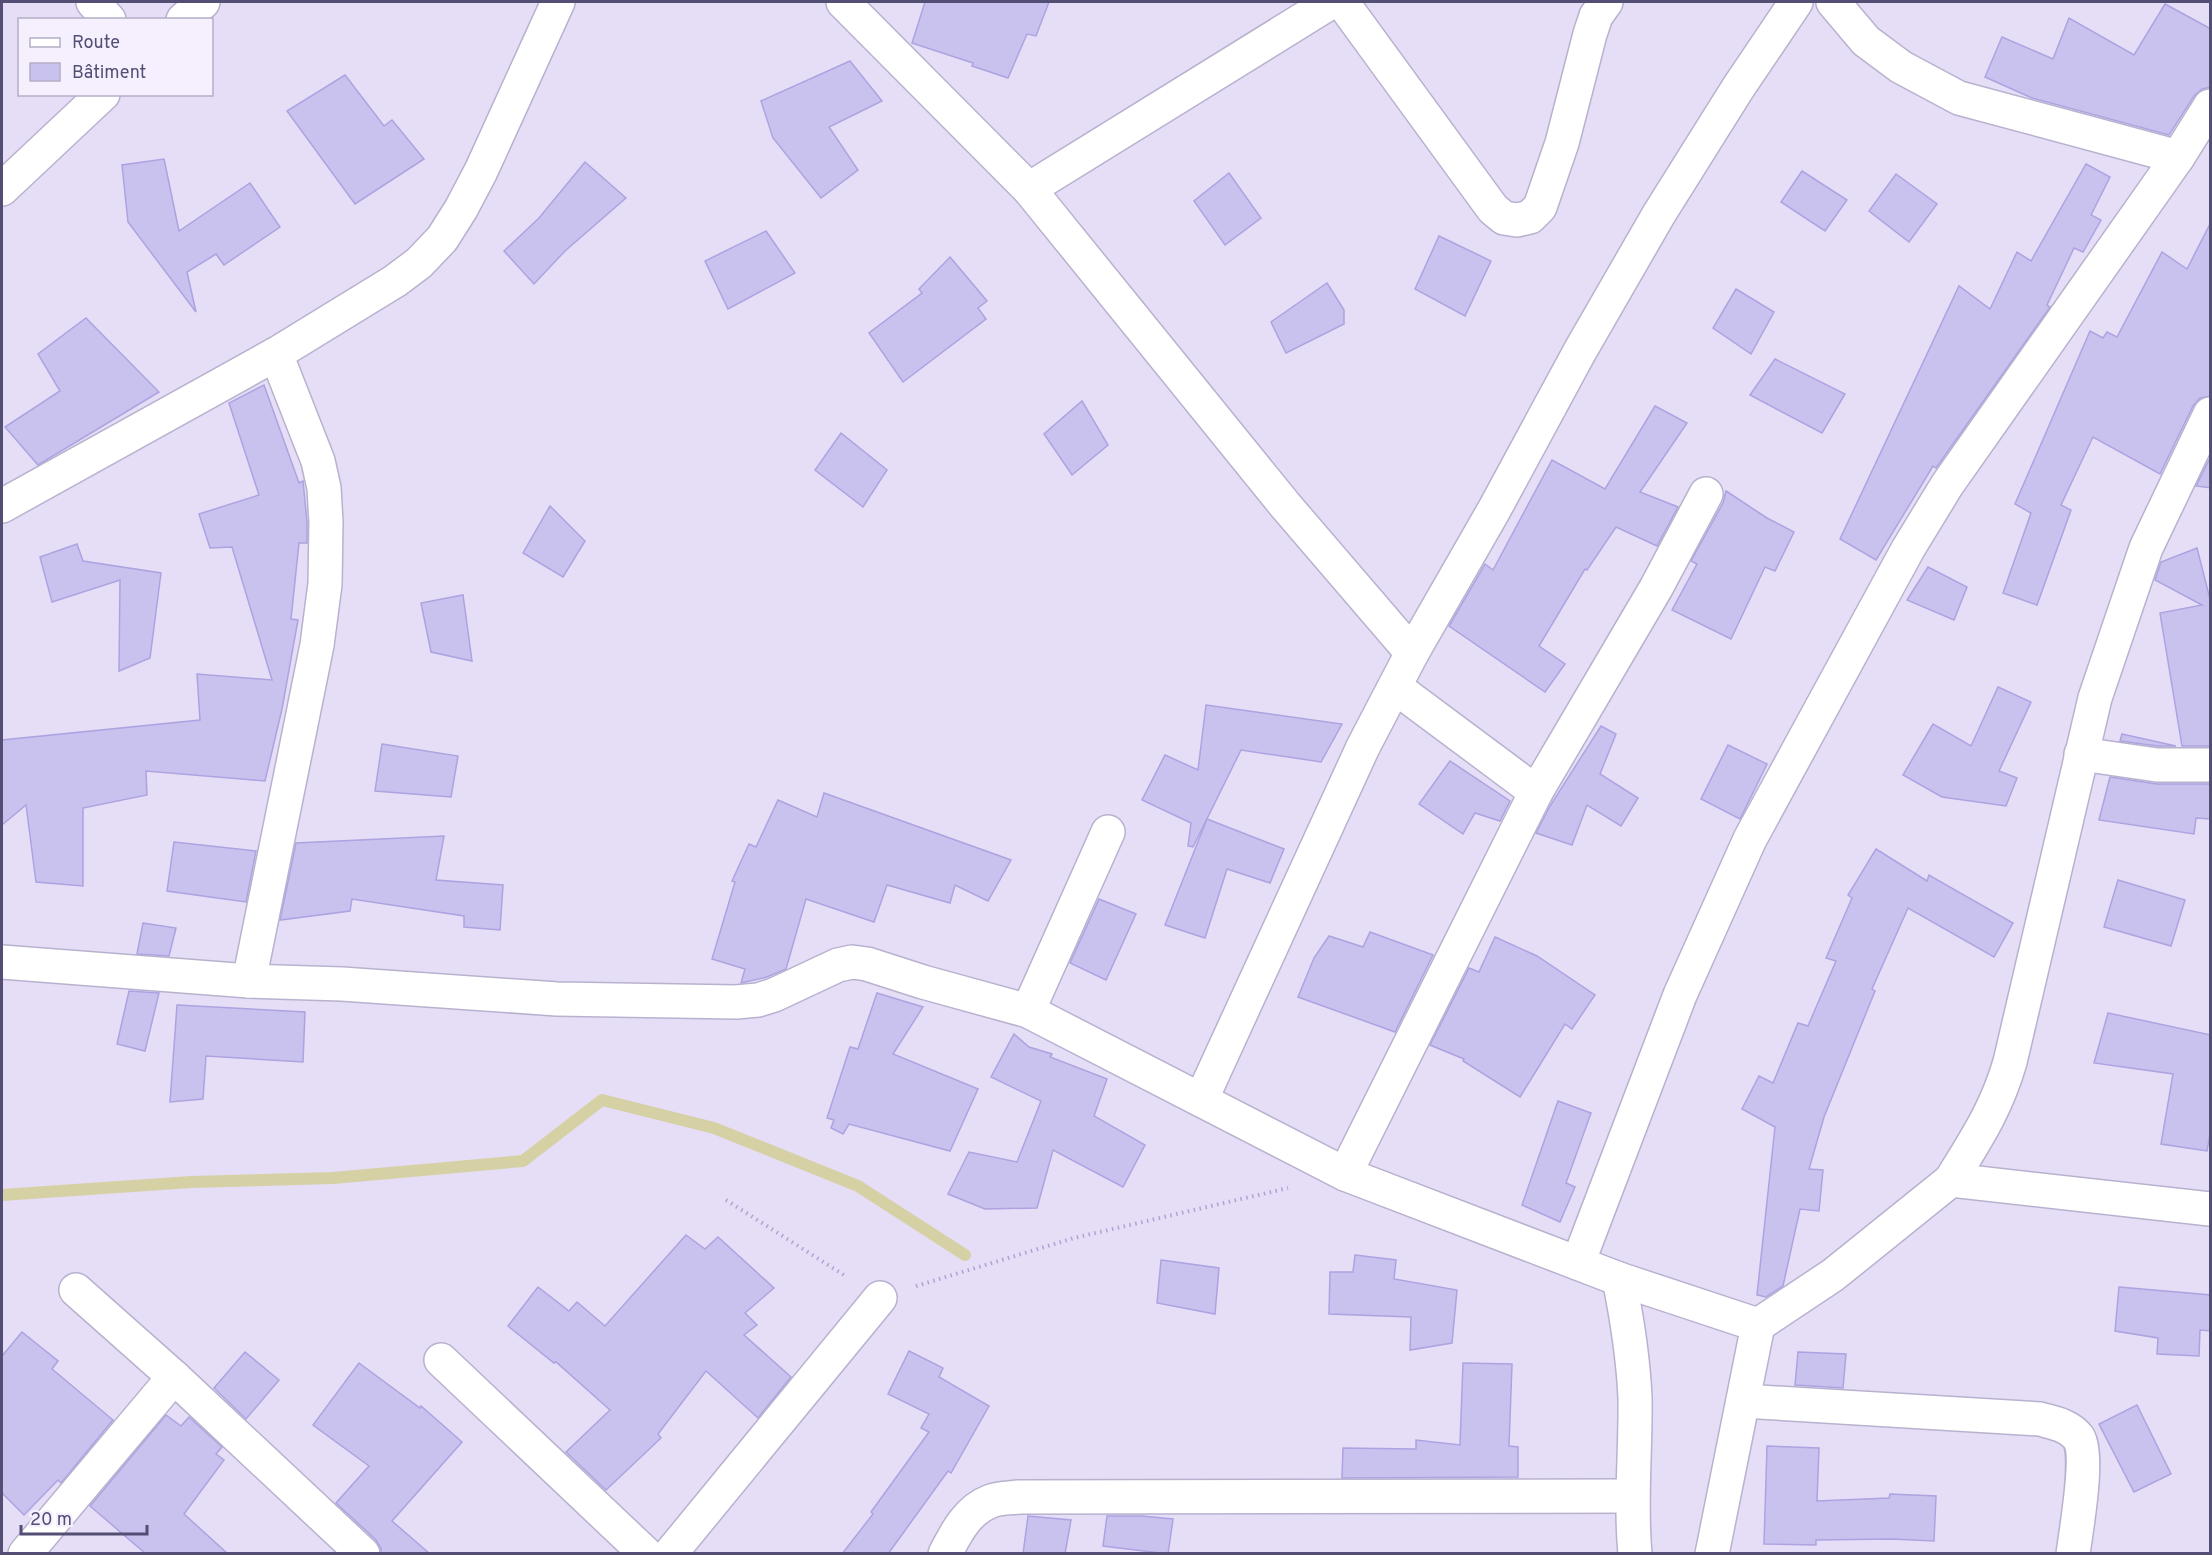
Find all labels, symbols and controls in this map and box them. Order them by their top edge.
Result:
legend [18,18,213,96]
text: Route [72,32,120,55]
text: Bâtiment [72,62,146,85]
scale bar [21,1498,147,1536]
text: 20 m [30,1509,72,1532]

